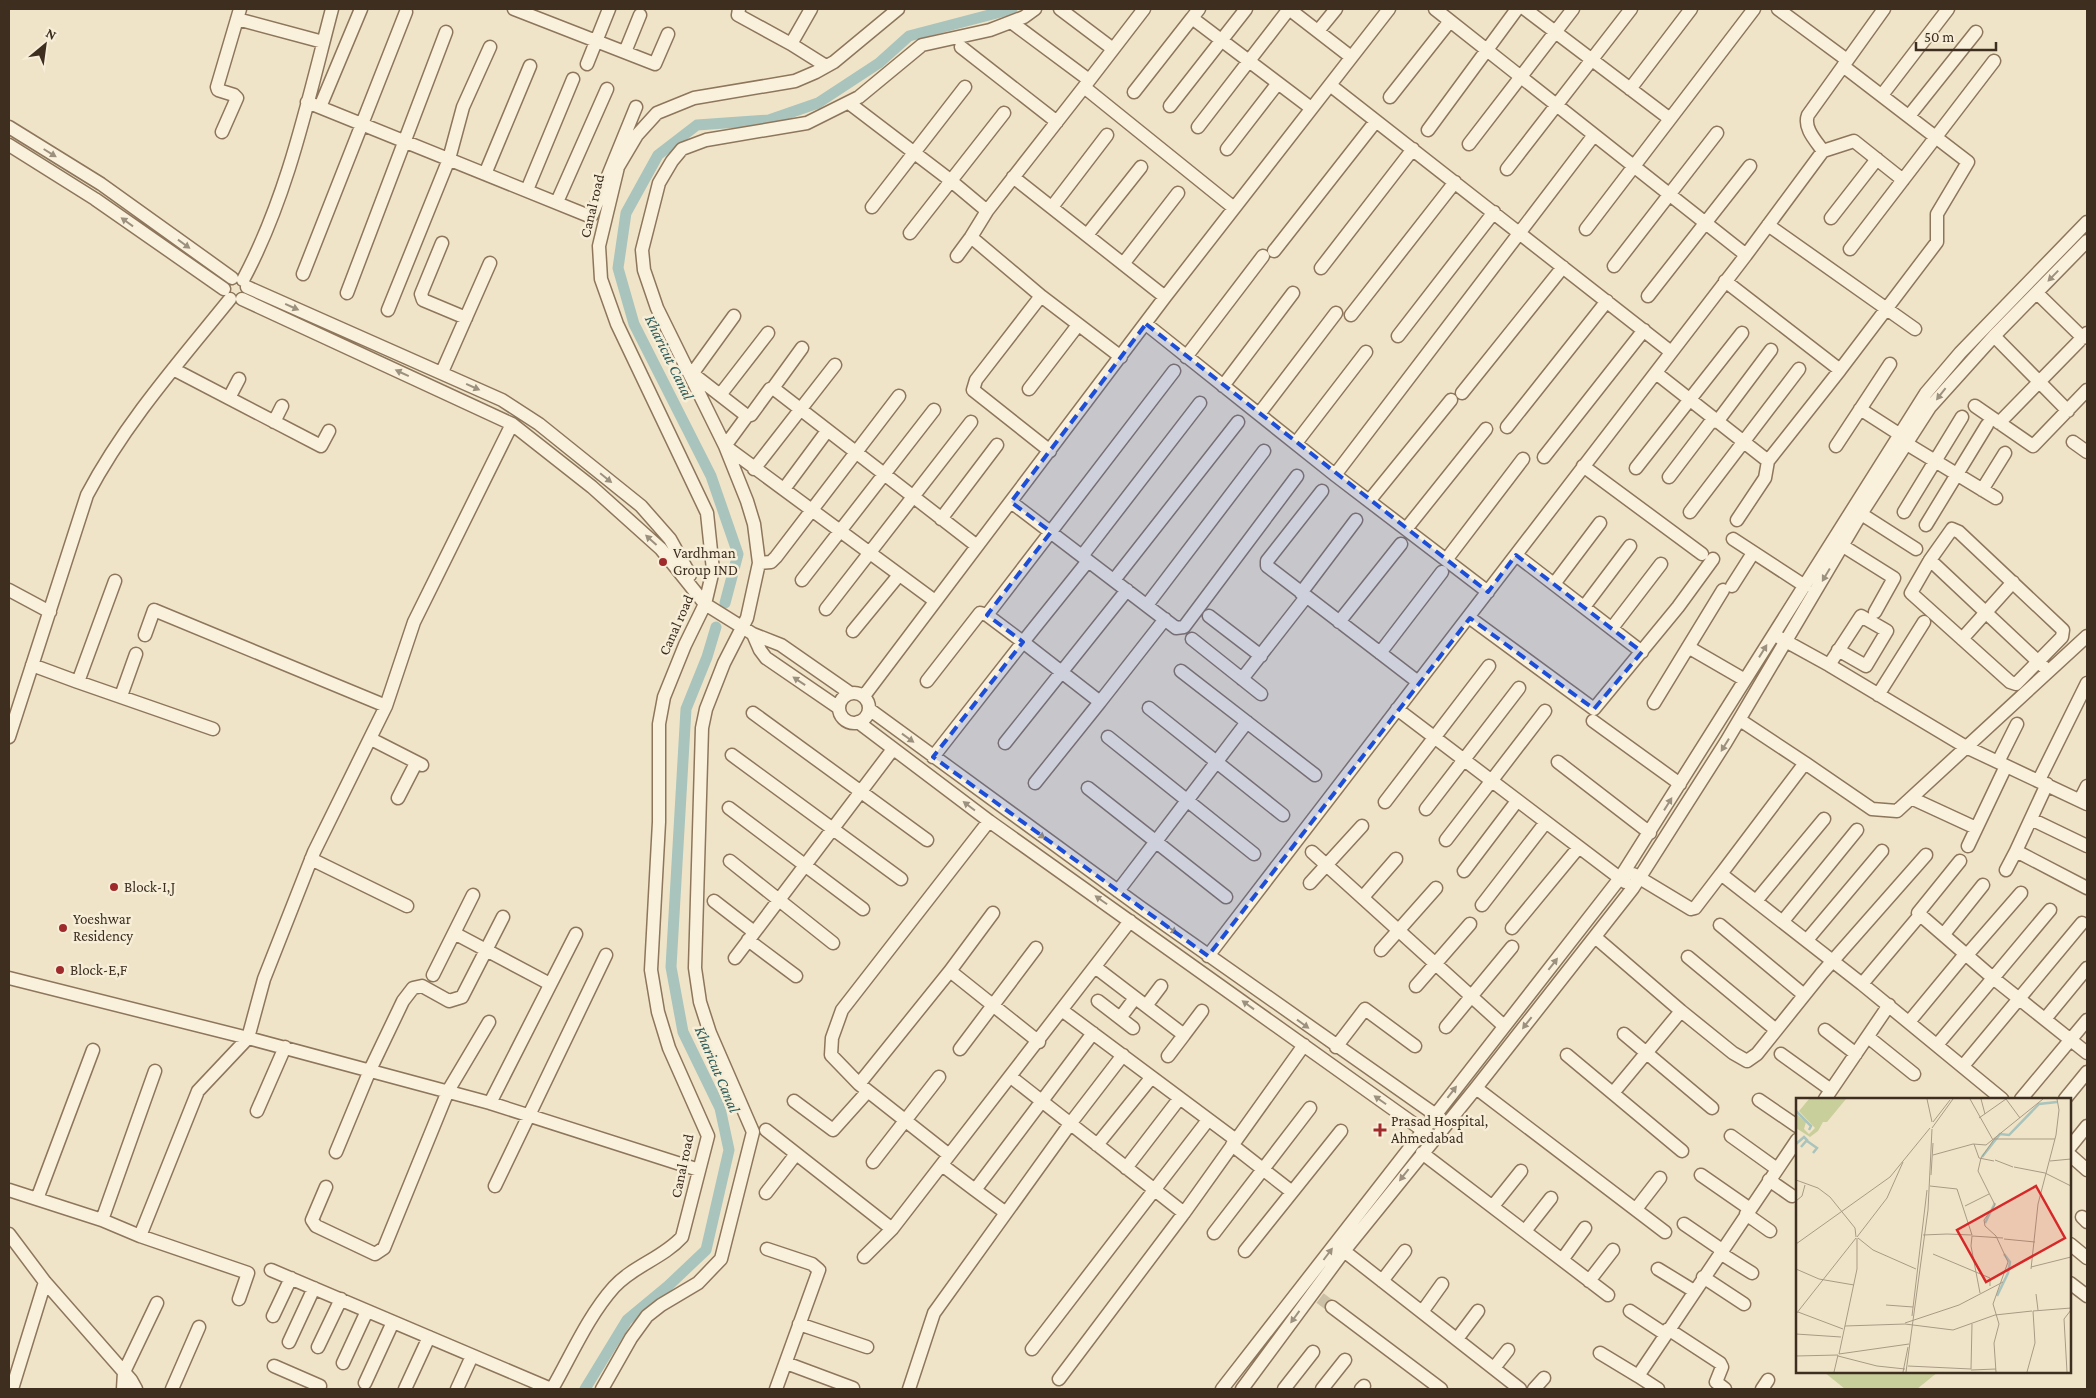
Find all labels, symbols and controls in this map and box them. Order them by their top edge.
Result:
north arrow [20,20,70,70]
scale bar [1916,20,1996,52]
text: N [43,24,60,43]
text: 50 m [1924,29,1954,45]
one-way arrow [43,148,57,157]
street label: Canal road [577,173,607,239]
one-way arrow [120,217,134,227]
one-way arrow [177,239,191,249]
one-way arrow [2047,270,2059,282]
one-way arrow [285,303,299,311]
water label: Kharicut Canal [642,312,698,403]
one-way arrow [395,369,409,377]
one-way arrow [466,383,480,391]
one-way arrow [1936,387,1947,400]
one-way arrow [600,472,613,483]
one-way arrow [646,534,658,546]
place label: Vardhman Group IND [673,545,738,579]
marker: Vardhman Group IND [657,556,669,568]
one-way arrow [1821,568,1830,581]
street label: Canal road [656,592,697,658]
one-way arrow [1759,645,1768,658]
one-way arrow [792,676,806,686]
one-way arrow [901,733,915,743]
one-way arrow [1720,738,1729,751]
one-way arrow [1663,797,1672,810]
one-way arrow [963,801,976,812]
one-way arrow [1032,829,1046,839]
place label: Block-I,J [124,879,175,896]
marker: Block-I,J [108,881,120,893]
one-way arrow [1095,895,1108,905]
place label: Yoeshwar Residency [73,911,133,945]
marker: Yoeshwar Residency [57,922,69,934]
one-way arrow [1164,924,1178,934]
one-way arrow [1548,957,1558,971]
place label: Block-E,F [70,962,128,978]
marker: Block-E,F [54,964,66,976]
one-way arrow [1241,1000,1255,1010]
one-way arrow [1522,1016,1533,1029]
one-way arrow [1296,1018,1309,1029]
water label: Kharicut Canal [692,1023,744,1116]
one-way arrow [1447,1086,1458,1099]
one-way arrow [1373,1095,1387,1105]
inset map [1796,1098,2071,1373]
place label: Prasad Hospital, Ahmedabad [1391,1113,1488,1146]
marker: Prasad Hospital, Ahmedabad [1373,1123,1387,1137]
street label: Canal road [667,1133,697,1199]
one-way arrow [1399,1168,1410,1181]
one-way arrow [1322,1248,1333,1261]
one-way arrow [1289,1310,1300,1323]

